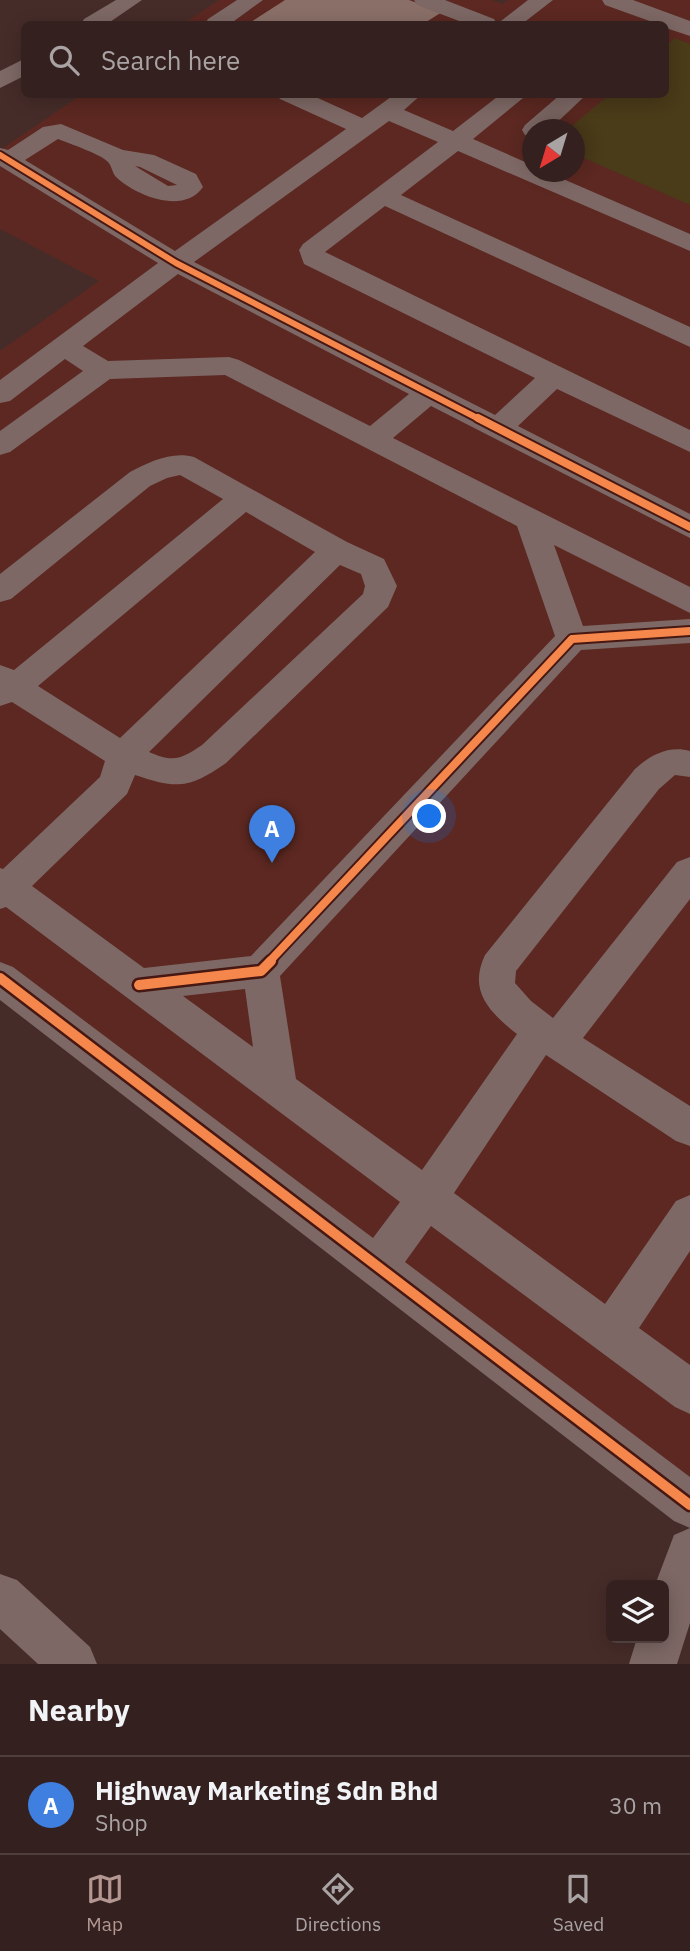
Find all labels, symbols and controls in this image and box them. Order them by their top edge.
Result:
search box [21,21,669,98]
icon: search [45,41,83,79]
text: Search here [101,43,240,77]
north arrow [522,119,585,182]
your location [412,799,446,833]
pin: A [249,805,295,863]
map controls [606,1580,669,1643]
button: layers [606,1580,669,1643]
text: Nearby [28,1690,130,1729]
text: Highway Marketing Sdn Bhd [95,1773,438,1807]
text: A [43,1790,59,1820]
text: 30 m [609,1790,662,1820]
text: Shop [95,1807,148,1837]
tab: Map [86,1870,124,1936]
tab: Directions [295,1870,381,1936]
tab: Saved [553,1870,604,1936]

